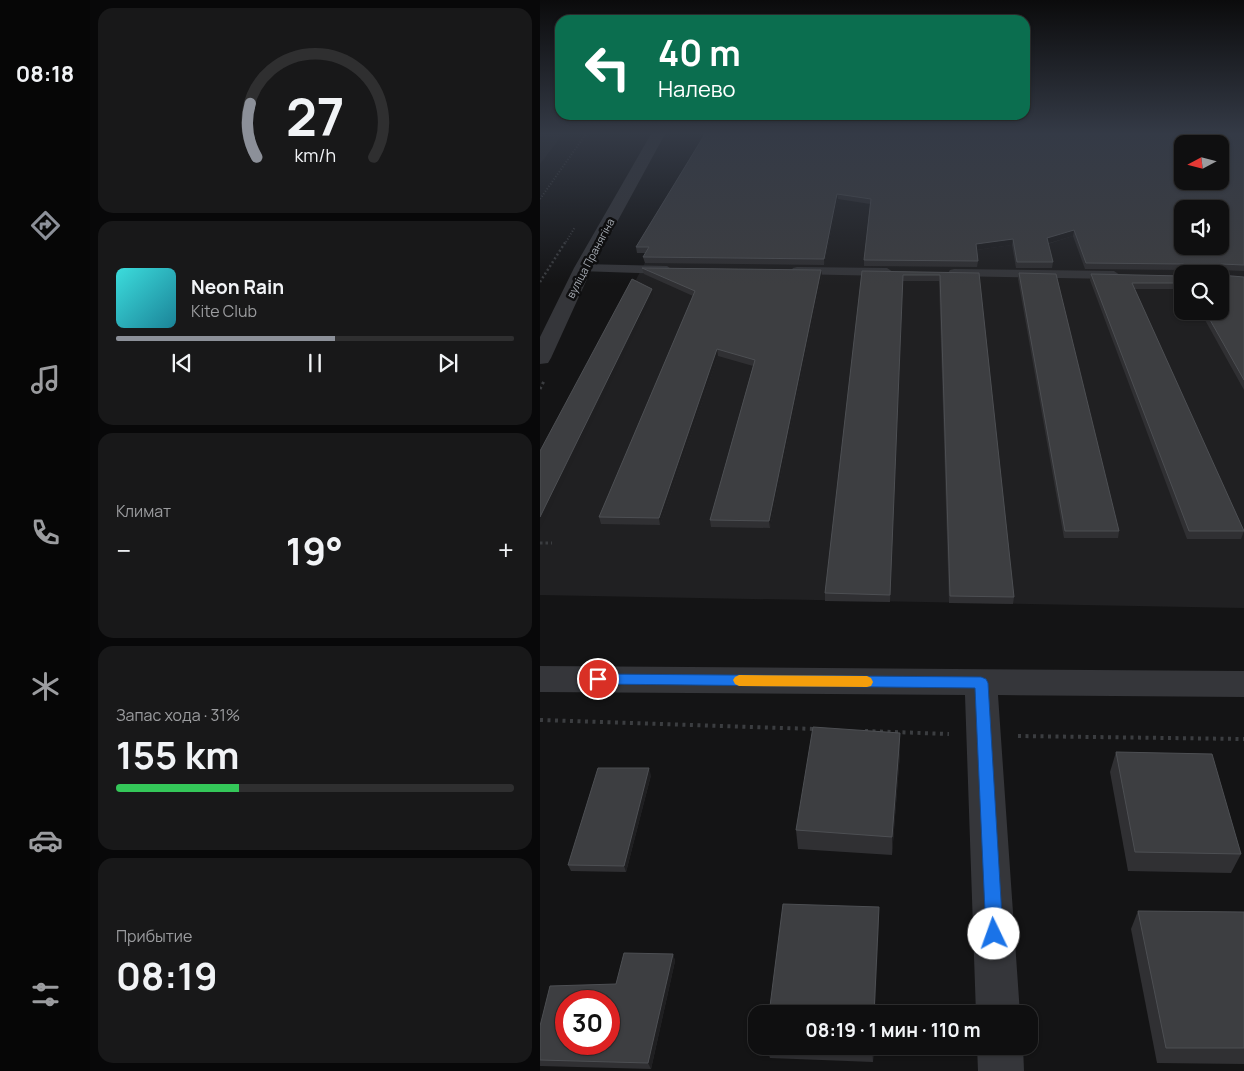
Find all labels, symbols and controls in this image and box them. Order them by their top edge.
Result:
text: 40 m [658,29,741,77]
icon: left [575,35,640,100]
text: 08:18 [16,59,74,89]
text: Налево [658,74,736,104]
text: 27 [286,81,344,152]
north arrow [1174,135,1229,190]
map controls [1174,135,1229,320]
text: km/h [294,143,336,167]
button: sound [1174,200,1229,255]
icon: directions [28,208,63,243]
street label: вуліца Пранягіна [563,215,617,301]
button: search [1174,265,1229,320]
text: Neon Rain [191,274,284,300]
text: Kite Club [191,300,257,322]
icon: previous [168,349,196,377]
icon: pause [301,349,329,377]
icon: next [434,349,462,377]
icon: music [28,362,63,397]
text: Климат [116,500,171,522]
icon: phone [28,515,63,550]
text: 19° [286,524,343,576]
text: − [116,531,131,569]
text: + [498,531,514,569]
pin [577,658,619,700]
icon: arrive [584,665,612,693]
icon: climate [28,669,63,704]
text: Запас хода · 31% [116,704,240,726]
text: 155 km [116,728,239,780]
icon: car [28,823,63,858]
position arrow [967,907,1019,959]
text: Прибытие [116,925,192,947]
text: 08:19 [116,949,218,1001]
icon: filters [28,977,63,1012]
speed limit sign: 30 [555,990,620,1055]
text: 08:19 · 1 мин · 110 m [805,1017,981,1043]

